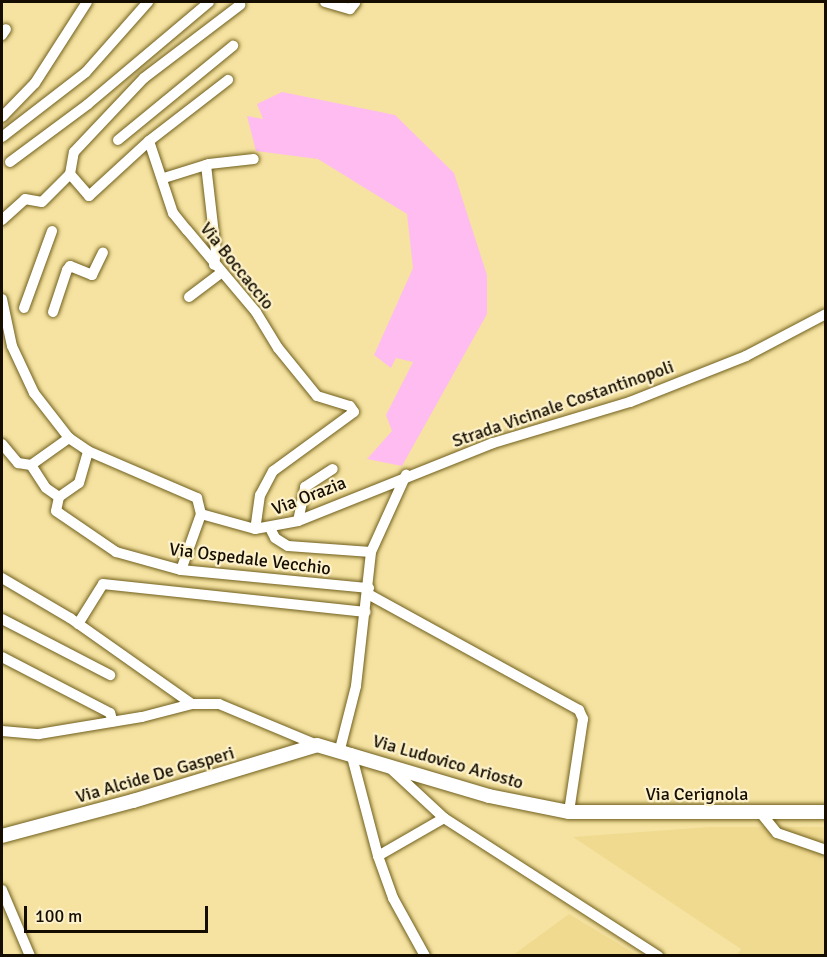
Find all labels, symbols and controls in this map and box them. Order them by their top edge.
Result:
street label: Via Boccaccio [195,218,279,314]
street label: Strada Vicinale Costantinopoli [449,356,677,452]
street label: Via Orazia [269,472,349,520]
street label: Via Ospedale Vecchio [168,538,332,580]
street label: Via Ludovico Ariosto [370,730,526,794]
street label: Via Alcide De Gasperi [73,742,237,808]
street label: Via Cerignola [646,783,748,805]
scale bar [27,894,212,932]
text: 100 m [35,905,82,927]

